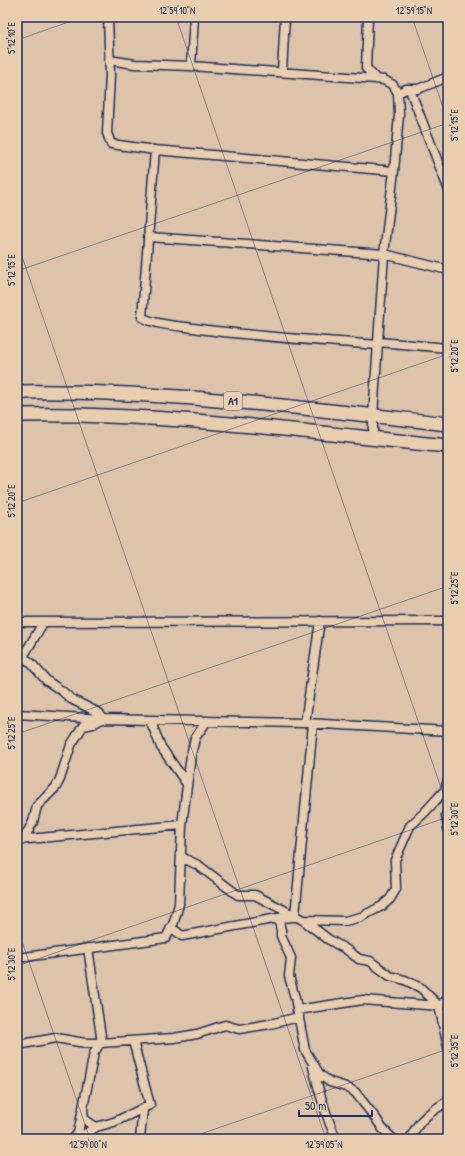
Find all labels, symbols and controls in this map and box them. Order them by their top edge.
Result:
text: 12°59'10"N [159,4,195,17]
text: 12°59'15"N [396,4,432,17]
text: 5°12'10"E [5,21,18,54]
text: 5°12'15"E [448,109,461,141]
text: 5°12'15"E [5,254,18,286]
text: 5°12'20"E [448,339,461,373]
road number: A1 [224,392,242,410]
text: 5°12'20"E [5,484,18,518]
text: 5°12'25"E [448,571,461,604]
text: 5°12'25"E [5,716,18,749]
text: 5°12'30"E [448,802,461,835]
text: 5°12'30"E [5,947,18,980]
text: 5°12'35"E [448,1034,461,1067]
scale bar [299,1092,372,1118]
text: 50 m [305,1097,326,1114]
text: 12°59'00"N [69,1138,107,1151]
text: 12°59'05"N [305,1138,343,1151]

